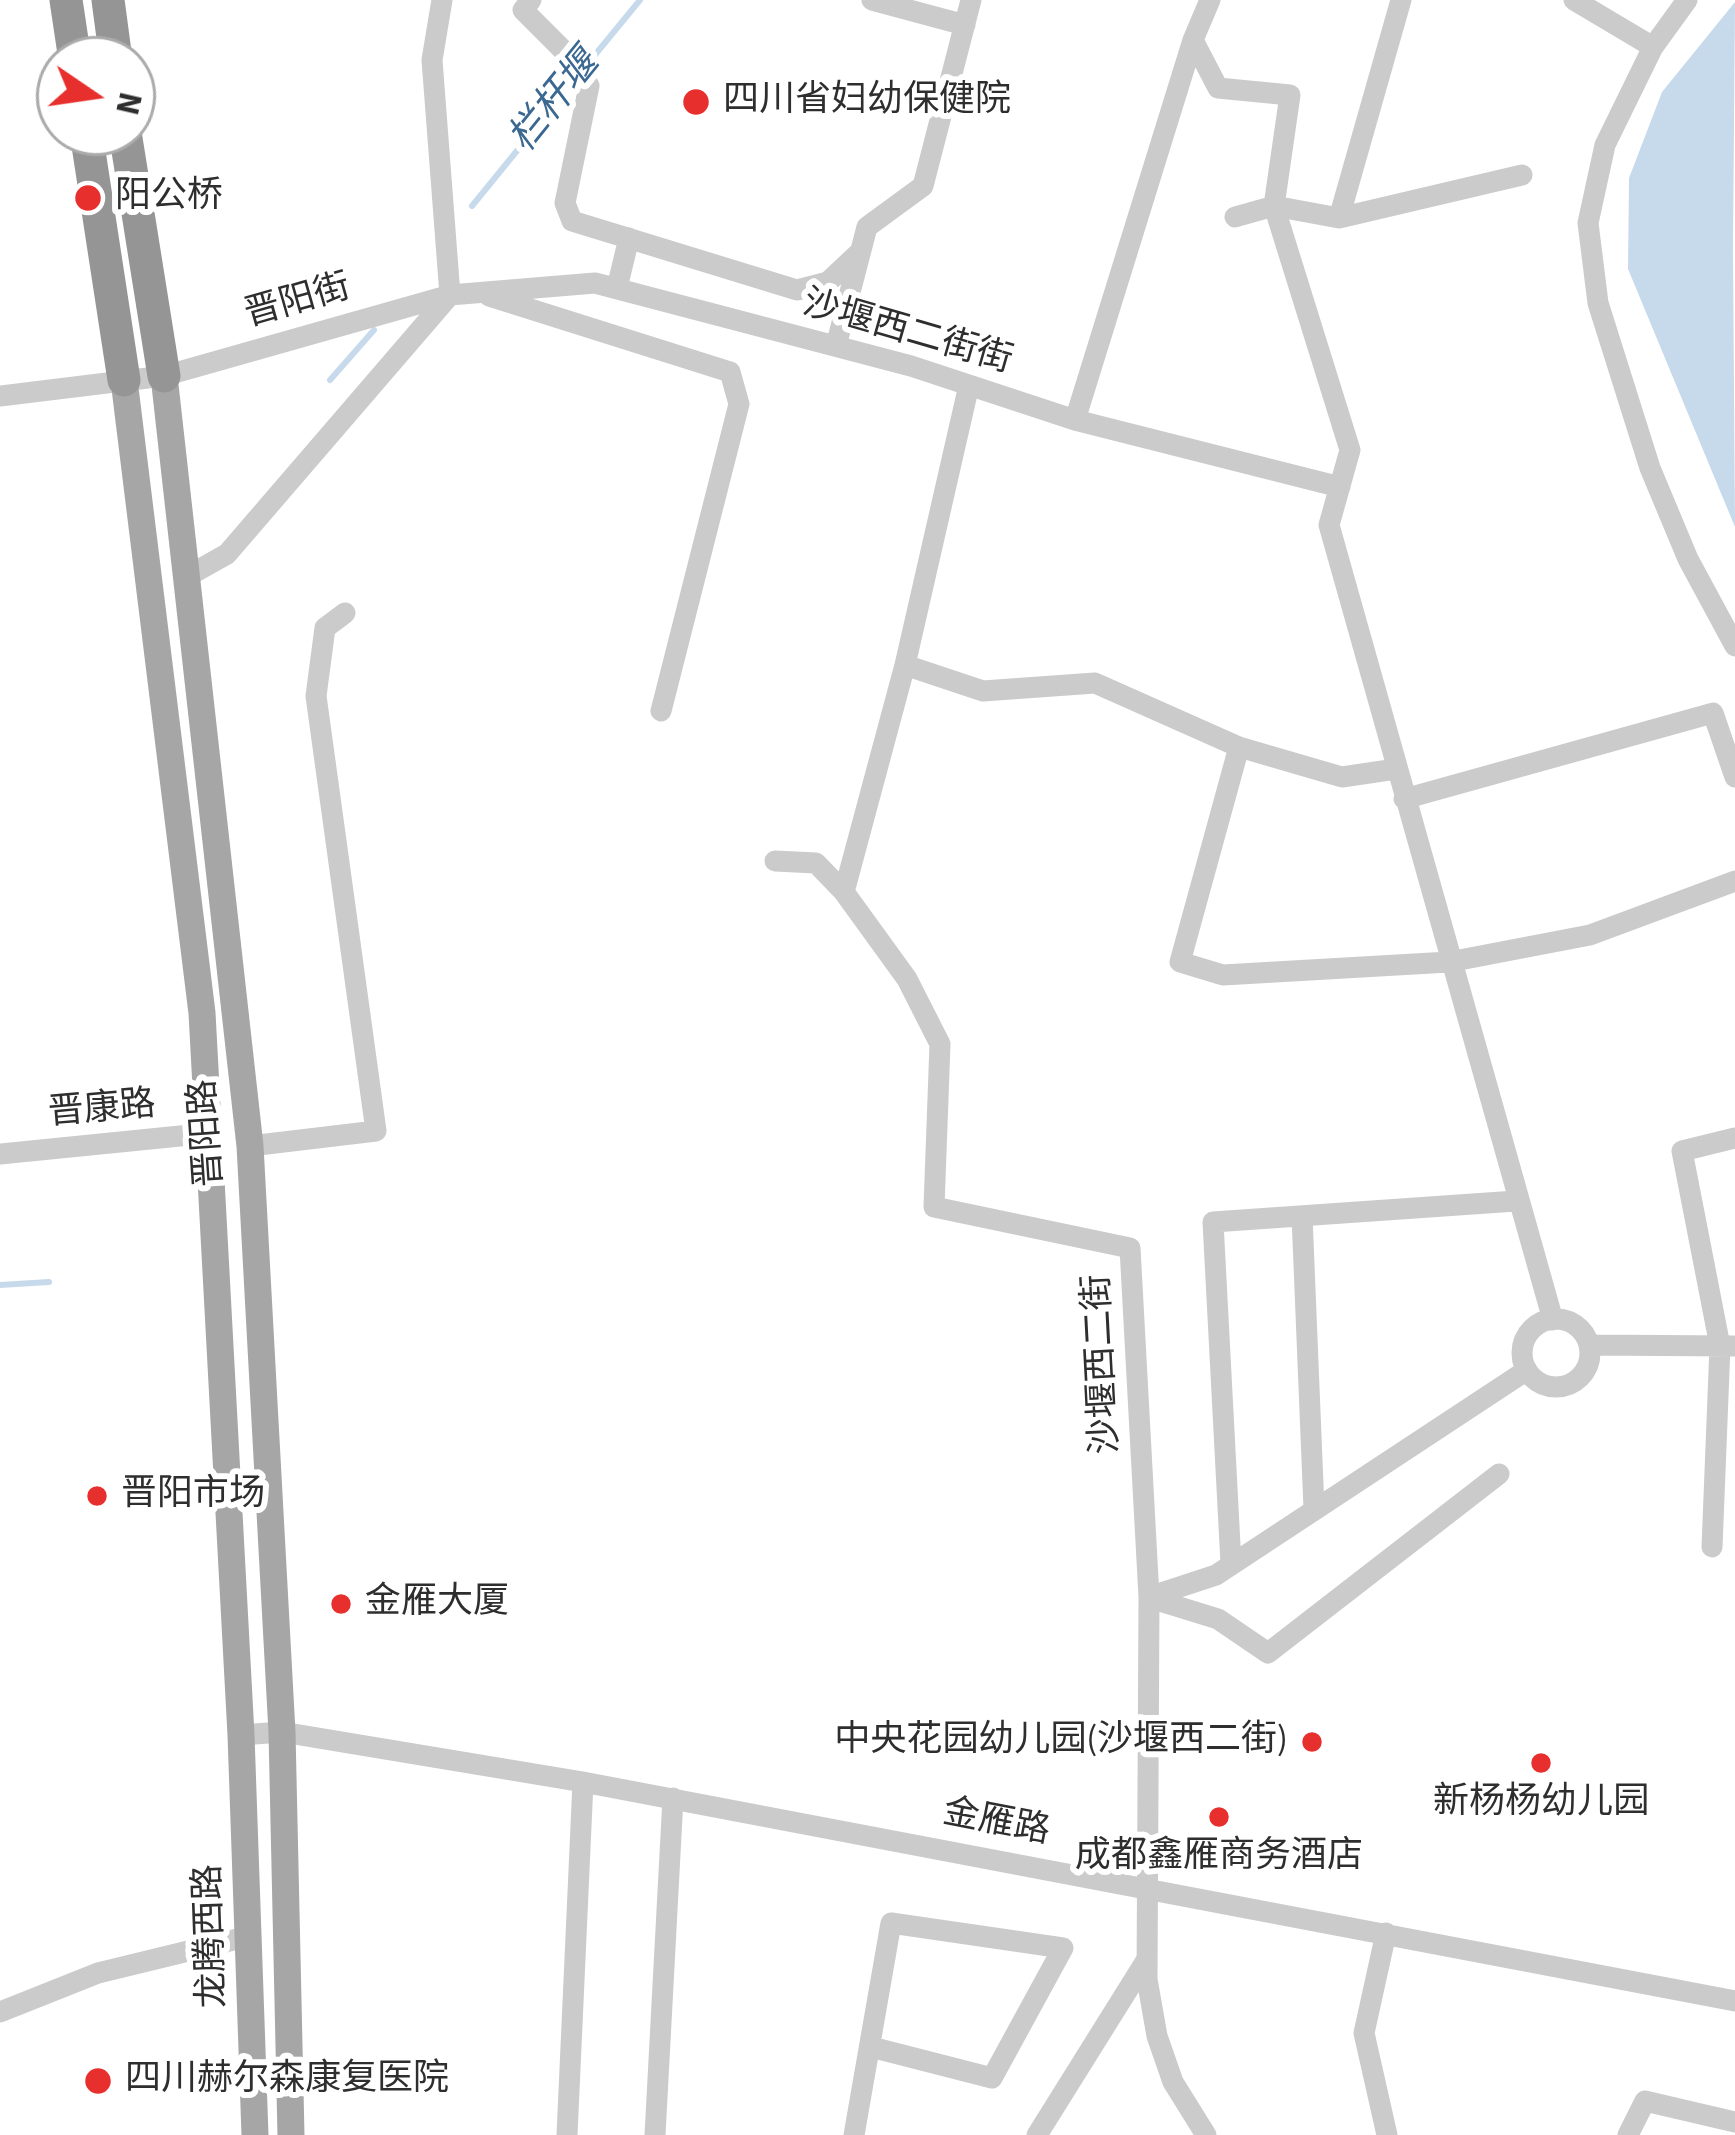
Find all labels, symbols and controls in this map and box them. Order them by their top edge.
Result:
north arrow [36,36,156,156]
water label: 栏杆堰 [501,43,611,163]
place label: 四川省妇幼保健院 [723,80,1011,124]
marker: 四川省妇幼保健院 [680,86,712,118]
text: N [103,88,154,120]
place label: 阳公桥 [115,176,223,220]
marker: 阳公桥 [72,182,104,214]
street label: 晋阳街 [240,267,356,339]
street label: 沙堰西二街街 [797,283,1017,385]
street label: 晋阳路 [184,1078,234,1188]
street label: 晋康路 [46,1085,158,1137]
street label: 沙堰西二街 [1078,1273,1130,1455]
place label: 晋阳市场 [121,1474,265,1518]
marker: 晋阳市场 [84,1483,110,1509]
place label: 金雁大厦 [365,1582,509,1626]
marker: 金雁大厦 [328,1591,354,1617]
place label: 中央花园幼儿园(沙堰西二街) [834,1720,1288,1764]
marker: 中央花园幼儿园(沙堰西二街) [1299,1729,1325,1755]
marker: 新杨杨幼儿园 [1528,1750,1554,1776]
place label: 新杨杨幼儿园 [1433,1782,1649,1826]
street label: 金雁路 [939,1792,1053,1856]
marker: 成都鑫雁商务酒店 [1206,1804,1232,1830]
place label: 成都鑫雁商务酒店 [1075,1836,1363,1880]
street label: 龙腾西路 [189,1863,237,2009]
place label: 四川赫尔森康复医院 [125,2059,449,2103]
marker: 四川赫尔森康复医院 [82,2065,114,2097]

